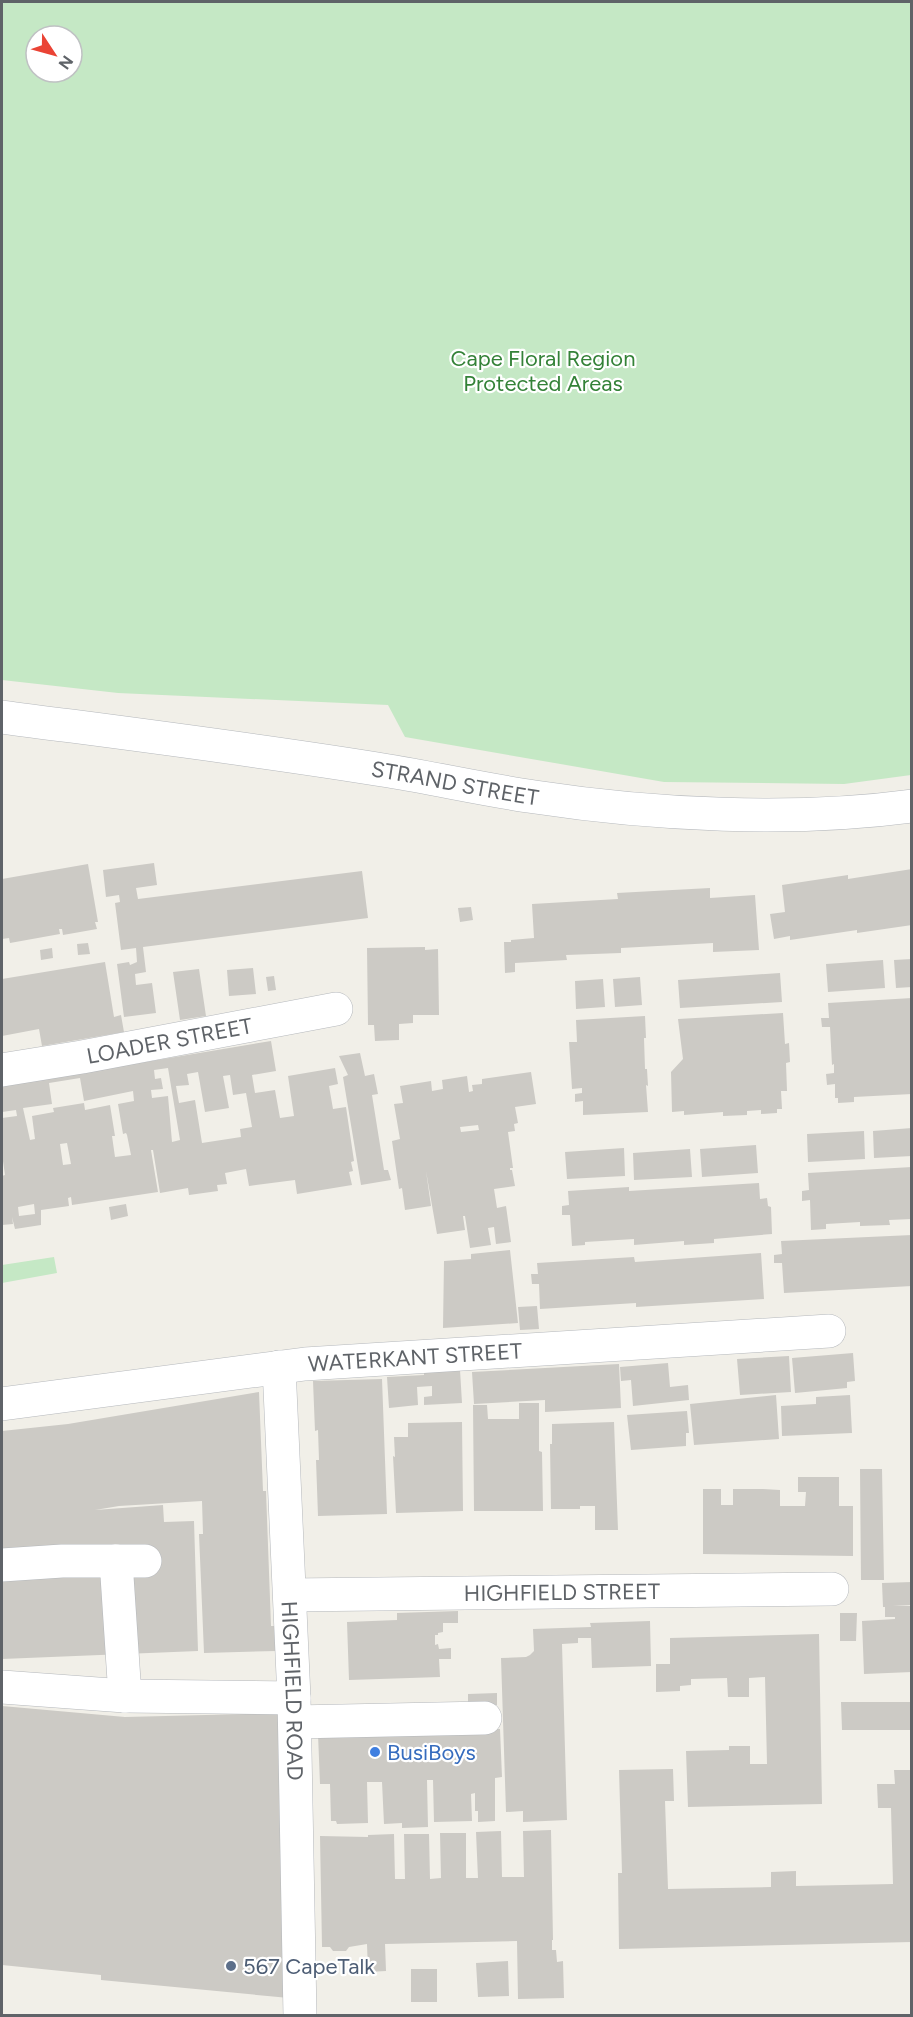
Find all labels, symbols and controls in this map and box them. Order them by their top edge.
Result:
north arrow [24,24,84,84]
text: N [54,52,77,73]
park label: Cape Floral Region Protected Areas [451,345,635,397]
street label: STRAND STREET [369,755,541,811]
street label: LOADER STREET [84,1012,254,1069]
street label: WATERKANT STREET [307,1337,523,1377]
street label: HIGHFIELD STREET [464,1577,660,1607]
street label: HIGHFIELD ROAD [276,1600,309,1781]
place label: BusiBoys [387,1739,476,1766]
marker: BusiBoys [368,1745,382,1759]
place label: 567 CapeTalk [243,1953,375,1980]
marker: 567 CapeTalk [224,1959,238,1973]

